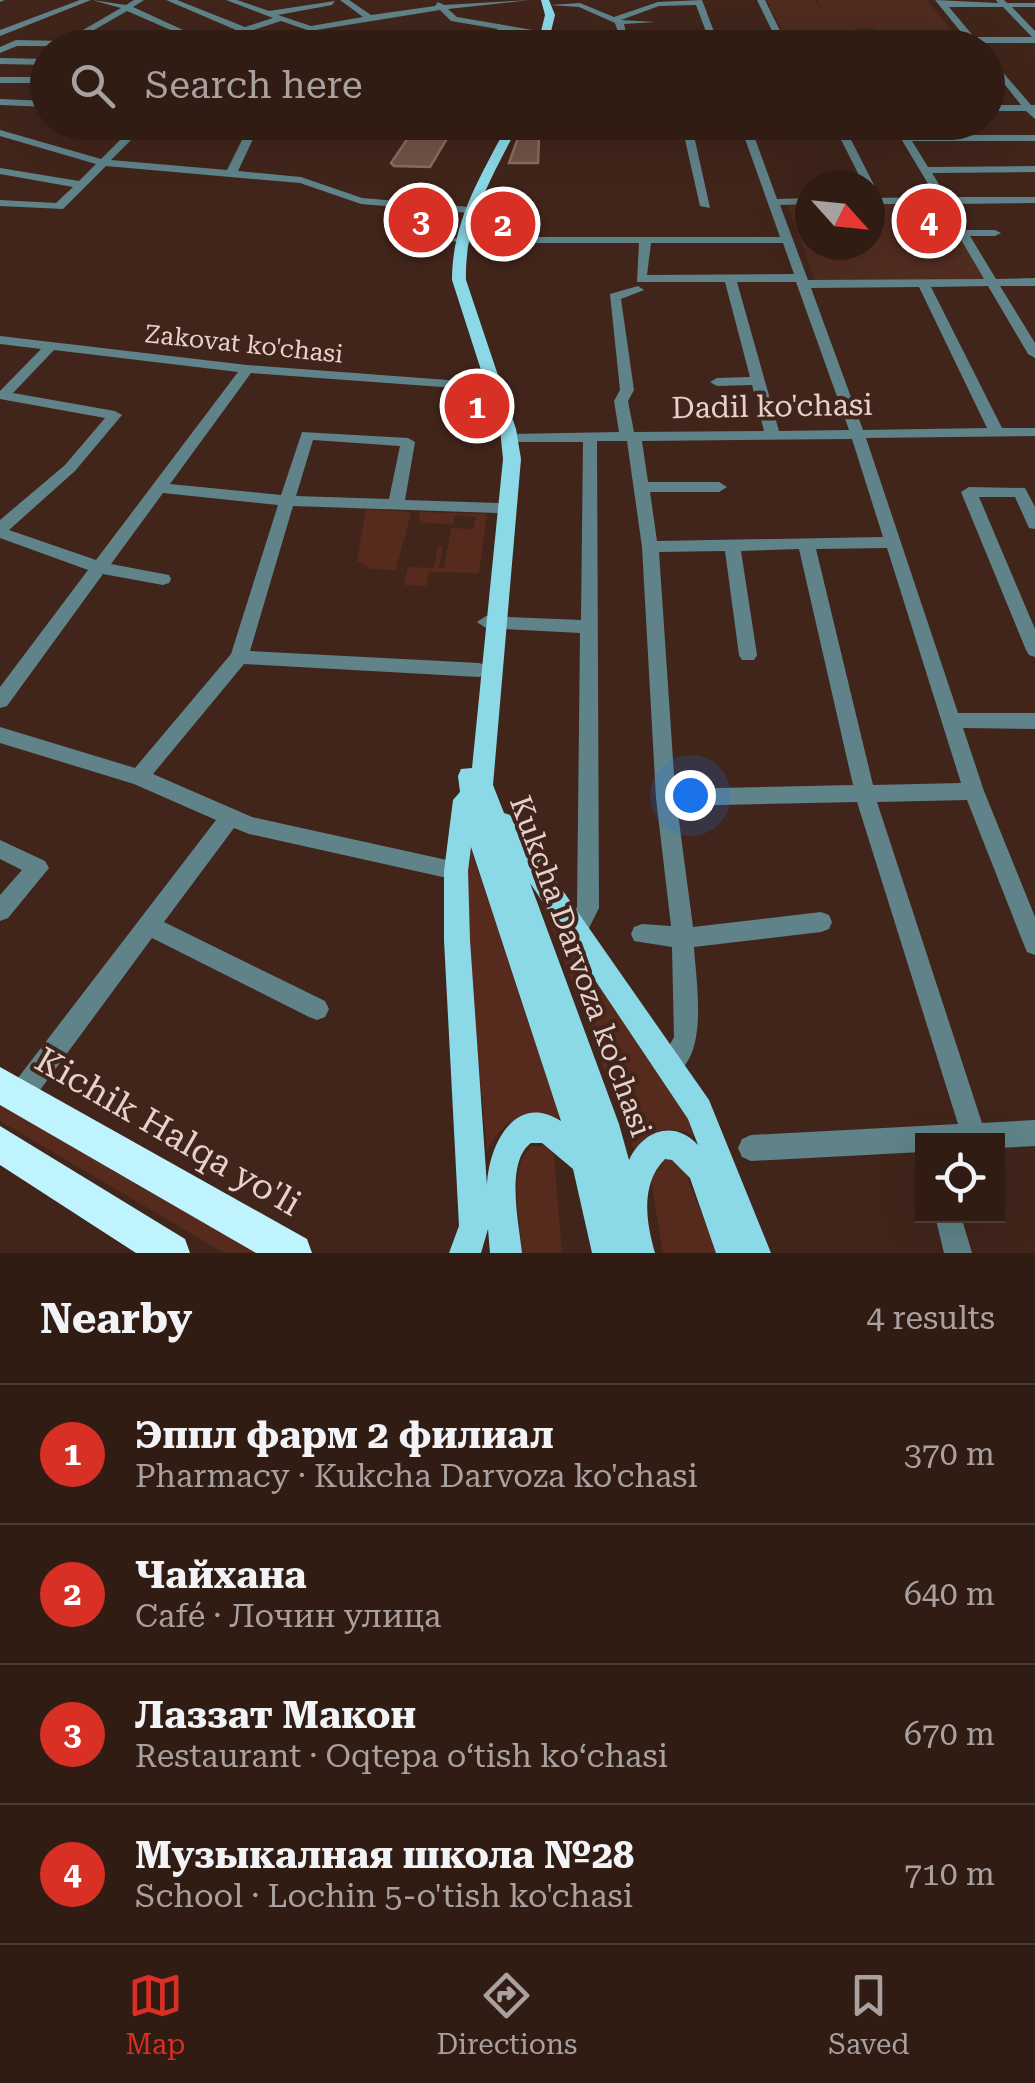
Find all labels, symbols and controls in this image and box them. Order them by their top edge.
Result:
search box [30,30,1005,140]
icon: search [65,58,120,113]
text: Search here [145,63,363,107]
north arrow [795,170,885,260]
pin: 3 [388,182,454,258]
pin: 4 [896,184,962,258]
pin: 2 [470,186,536,262]
street label: Zakovat ko'chasi [143,319,345,369]
pin: 1 [444,368,510,444]
street label: Dadil ko'chasi [671,387,873,425]
your location [665,770,716,821]
street label: Kukcha Darvoza ko'chasi [503,791,659,1141]
street label: Kichik Halqa yo'li [28,1039,308,1225]
map controls [915,1133,1005,1223]
button: locate [915,1133,1005,1223]
text: Nearby [40,1294,192,1343]
text: 4 results [867,1299,995,1337]
text: Эппл фарм 2 филиал [135,1413,554,1457]
text: 1 [64,1435,81,1473]
text: 370 m [904,1435,995,1473]
text: Pharmacy · Kukcha Darvoza ko'chasi [135,1457,698,1495]
text: Чайхана [135,1553,307,1597]
text: 2 [64,1575,81,1613]
text: 640 m [904,1575,995,1613]
text: Café · Лочин улица [135,1597,441,1635]
text: Лаззат Макон [135,1693,416,1737]
text: 3 [64,1715,81,1753]
text: 670 m [904,1715,995,1753]
text: Restaurant · Oqtepa oʻtish koʻchasi [135,1737,668,1775]
text: Музыкалная школа №28 [135,1833,634,1877]
text: 4 [64,1855,81,1893]
text: 710 m [904,1855,995,1893]
text: School · Lochin 5-o'tish ko'chasi [135,1877,633,1915]
tab: Map [126,1968,185,2061]
tab: Directions [436,1968,577,2061]
tab: Saved [828,1968,910,2061]

